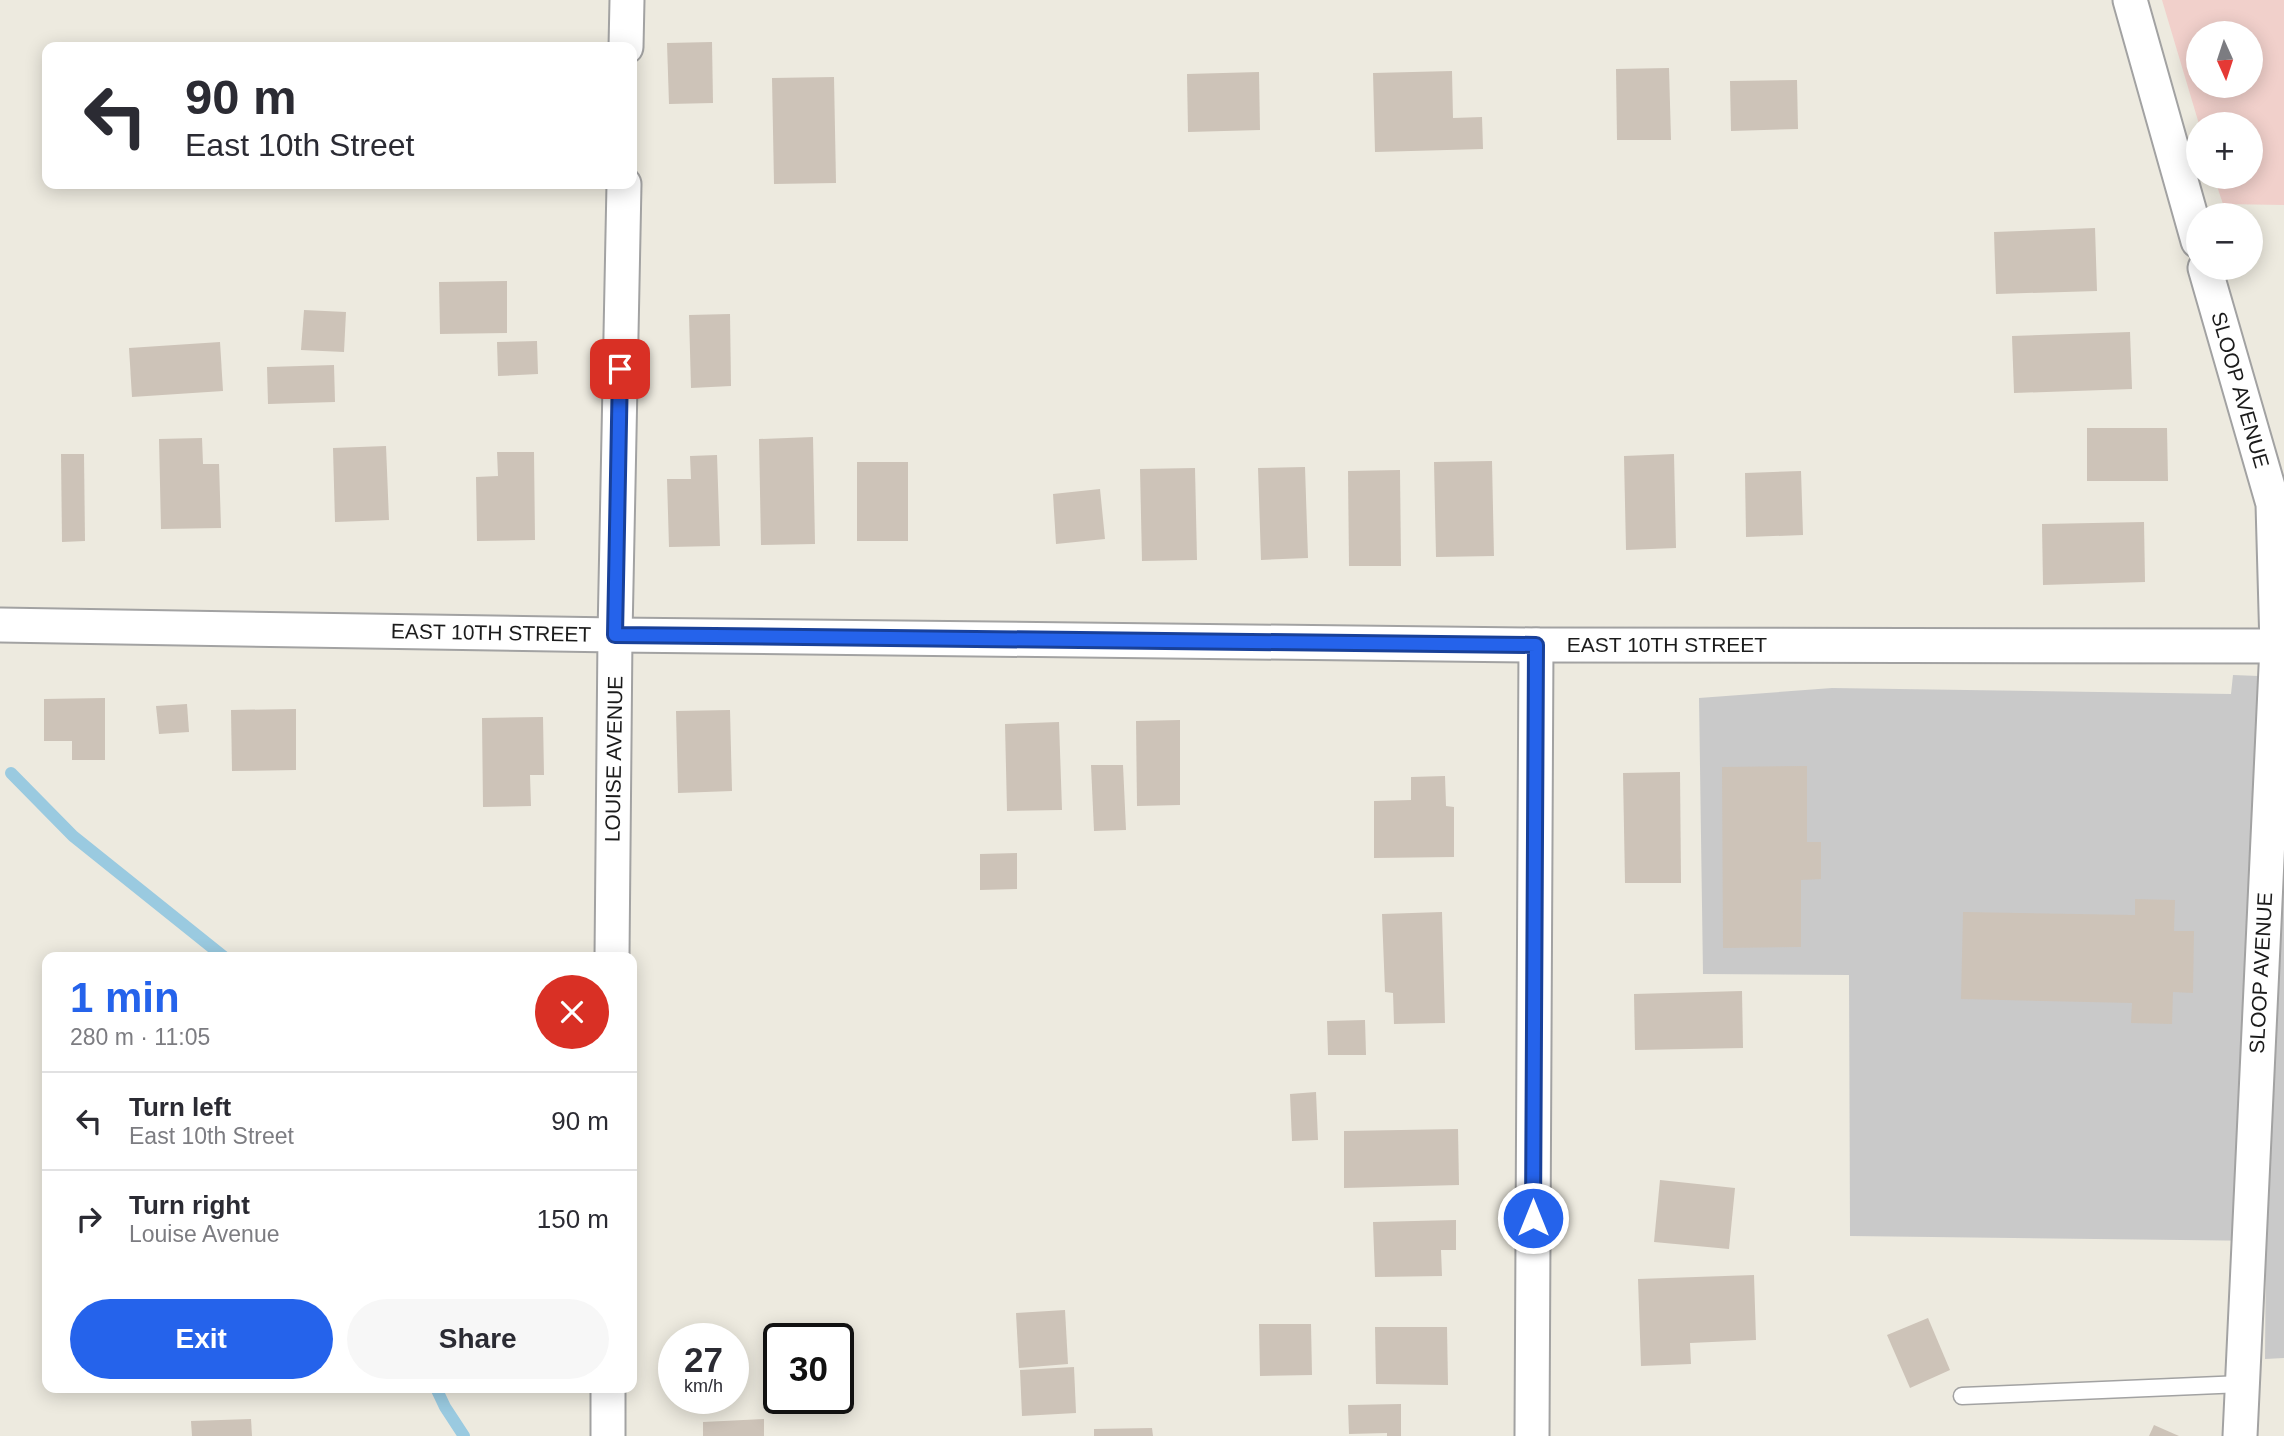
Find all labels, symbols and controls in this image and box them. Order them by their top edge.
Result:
north arrow [2186,21,2263,98]
map controls [2186,21,2263,280]
icon: left [70,70,161,161]
text: 90 m [185,70,297,124]
button: + [2186,112,2263,189]
text: East 10th Street [185,127,414,163]
button: − [2186,203,2263,280]
street label: SLOOP AVENUE [2207,309,2274,471]
pin [590,339,650,399]
icon: arrive [601,350,639,388]
street label: EAST 10TH STREET [391,619,592,646]
street label: EAST 10TH STREET [1567,633,1767,656]
street label: LOUISE AVENUE [601,676,626,842]
street label: SLOOP AVENUE [2245,892,2276,1054]
text: 1 min [70,974,180,1021]
button: close [535,975,609,1049]
text: 280 m · 11:05 [70,1024,210,1050]
text: Turn left [129,1092,231,1122]
icon: left [70,1102,108,1140]
text: 90 m [551,1106,609,1136]
text: East 10th Street [129,1123,294,1149]
position arrow [1496,1181,1570,1255]
text: Turn right [129,1190,250,1220]
icon: right [70,1200,108,1238]
text: 150 m [537,1204,609,1234]
text: Louise Avenue [129,1221,280,1247]
button: Exit [70,1299,333,1379]
button: Share [347,1299,609,1379]
speed limit sign: 30 [763,1323,854,1414]
text: 27 [684,1340,723,1379]
text: km/h [684,1376,723,1396]

